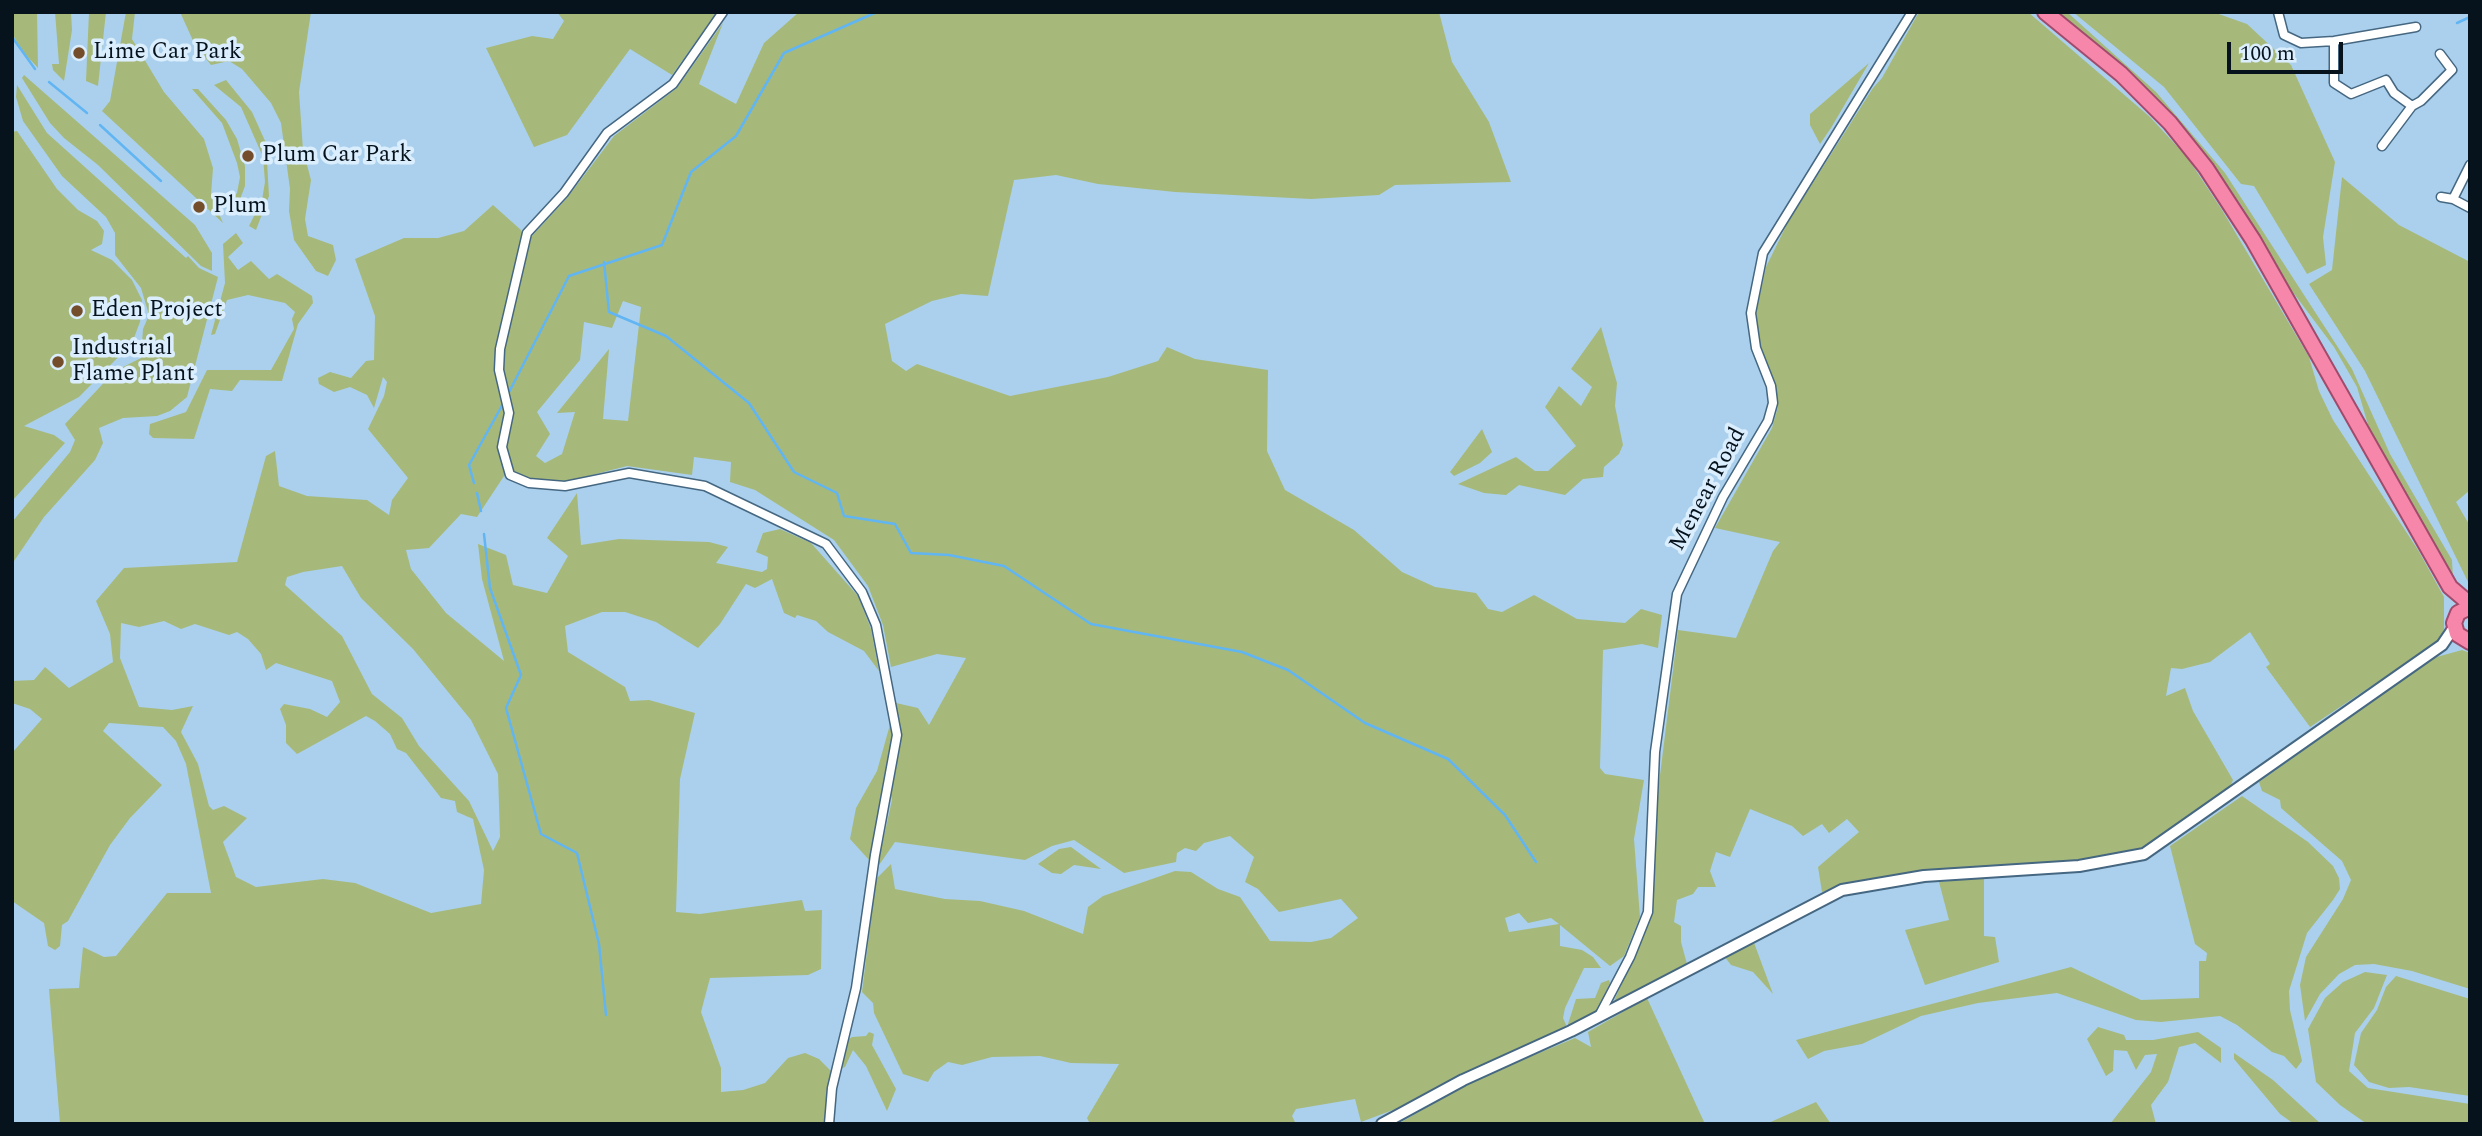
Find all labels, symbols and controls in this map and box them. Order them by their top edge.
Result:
scale bar [2230,28,2346,72]
text: 100 m [2240,38,2295,70]
place label: Lime Car Park [93,39,242,67]
marker: Lime Car Park [71,45,87,61]
place label: Plum Car Park [262,142,412,170]
marker: Plum Car Park [240,148,256,164]
place label: Plum [213,193,267,221]
marker: Plum [191,199,207,215]
place label: Eden Project [91,297,223,325]
marker: Eden Project [69,303,85,319]
place label: Industrial Flame Plant [72,335,195,389]
marker: Industrial Flame Plant [50,354,66,370]
street label: Menear Road [1665,424,1753,556]

